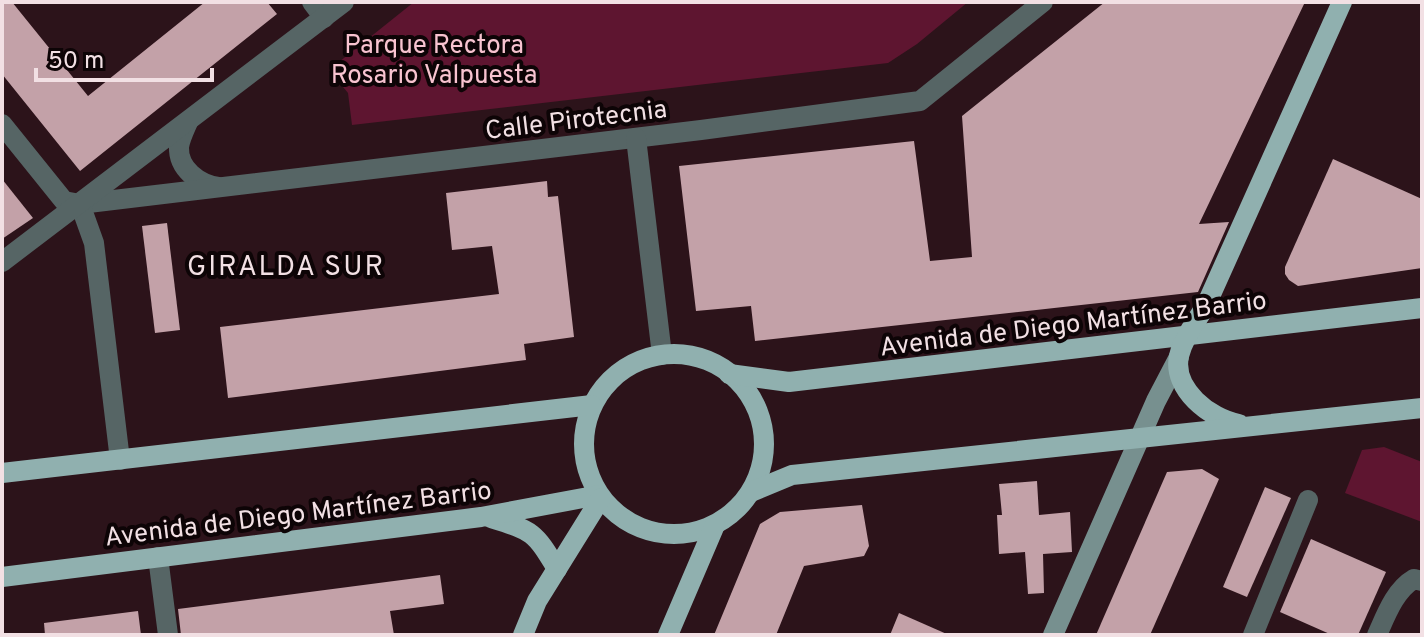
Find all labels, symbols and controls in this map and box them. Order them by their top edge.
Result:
park label: Parque Rectora Rosario Valpuesta [331,30,537,93]
scale bar [36,32,212,82]
text: 50 m [48,47,104,77]
street label: Calle Pirotecnia [484,94,669,149]
district label: GIRALDA SUR [187,250,385,286]
street label: Avenida de Diego Martínez Barrio [878,285,1269,366]
street label: Avenida de Diego Martínez Barrio [103,475,494,556]

